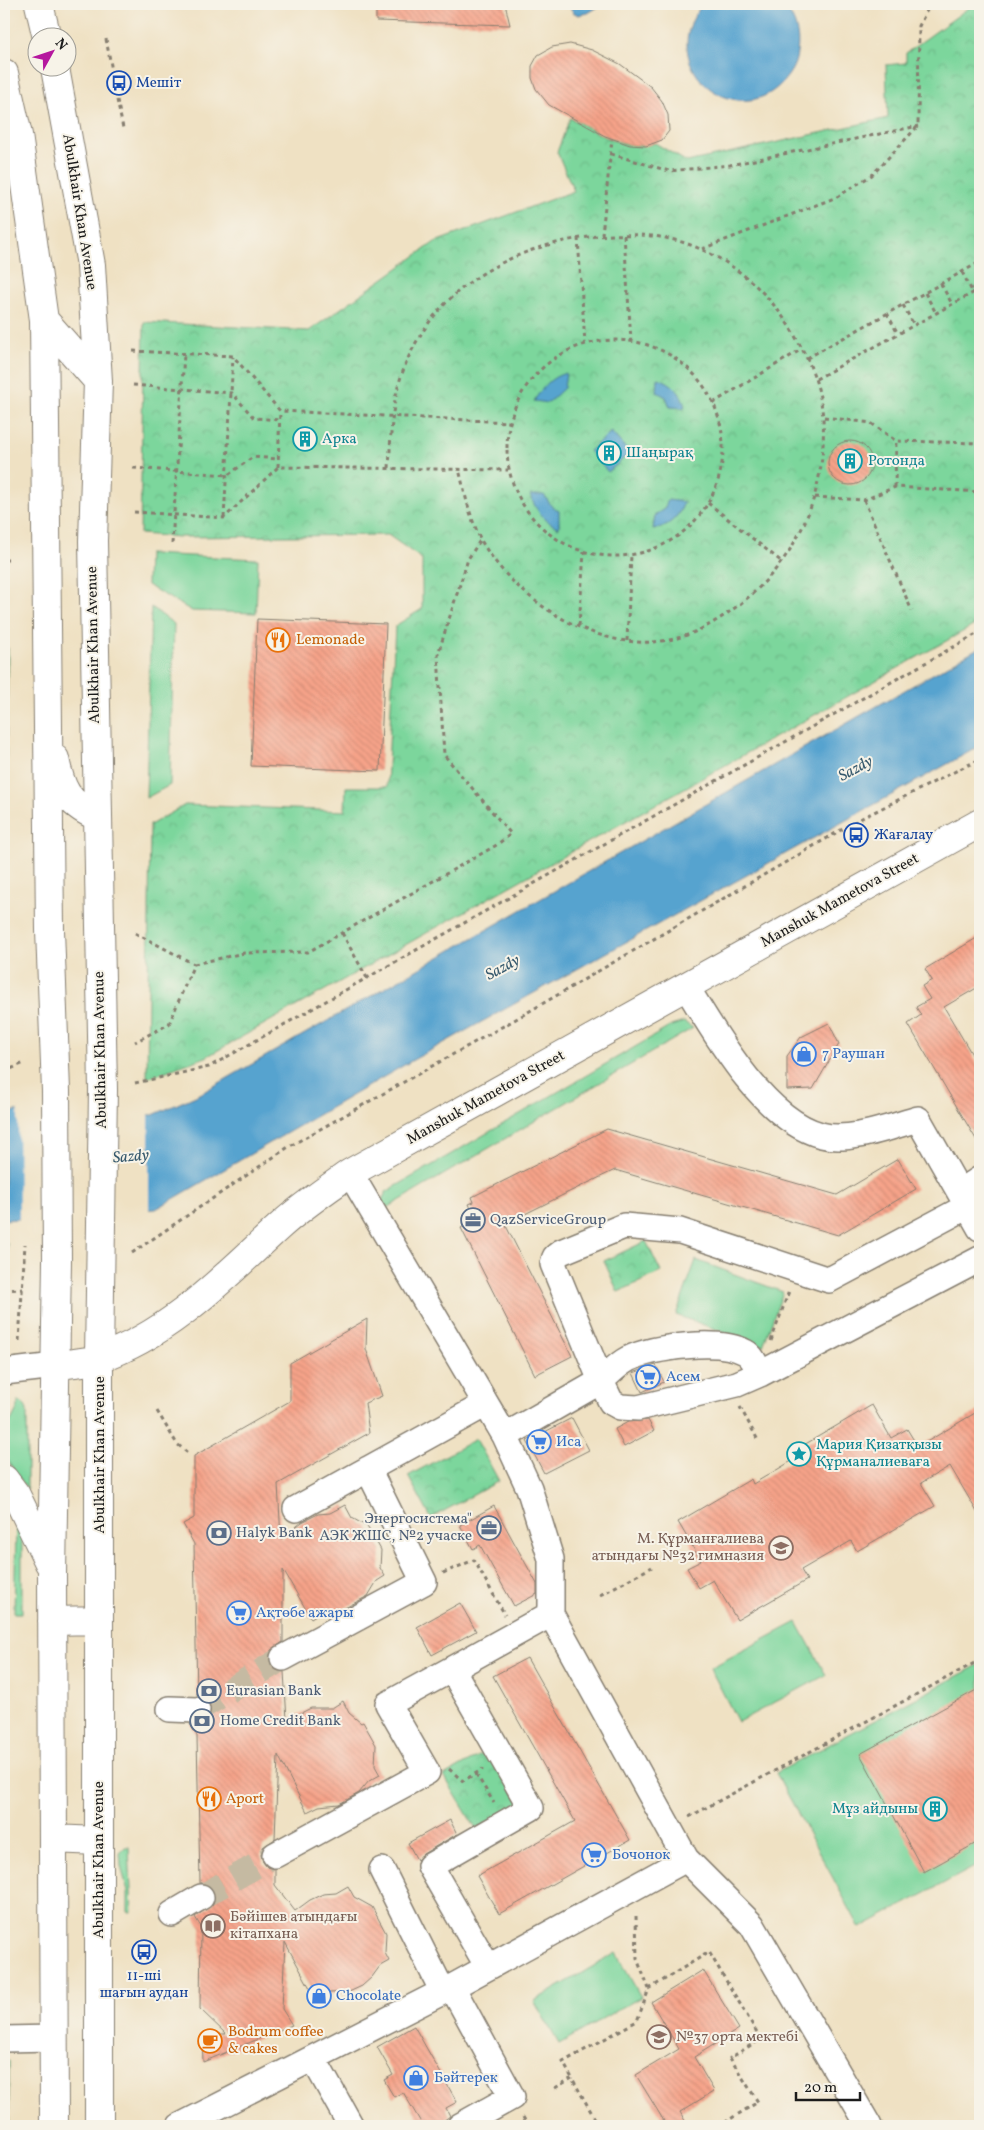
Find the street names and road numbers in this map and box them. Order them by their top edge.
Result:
street label: Abulkhair Khan Avenue [56,132,102,292]
street label: Abulkhair Khan Avenue [82,566,106,724]
street label: Manshuk Mametova Street [757,849,923,953]
street label: Abulkhair Khan Avenue [89,971,113,1129]
street label: Manshuk Mametova Street [403,1046,569,1150]
street label: Abulkhair Khan Avenue [90,1376,111,1534]
street label: Abulkhair Khan Avenue [89,1781,110,1939]

